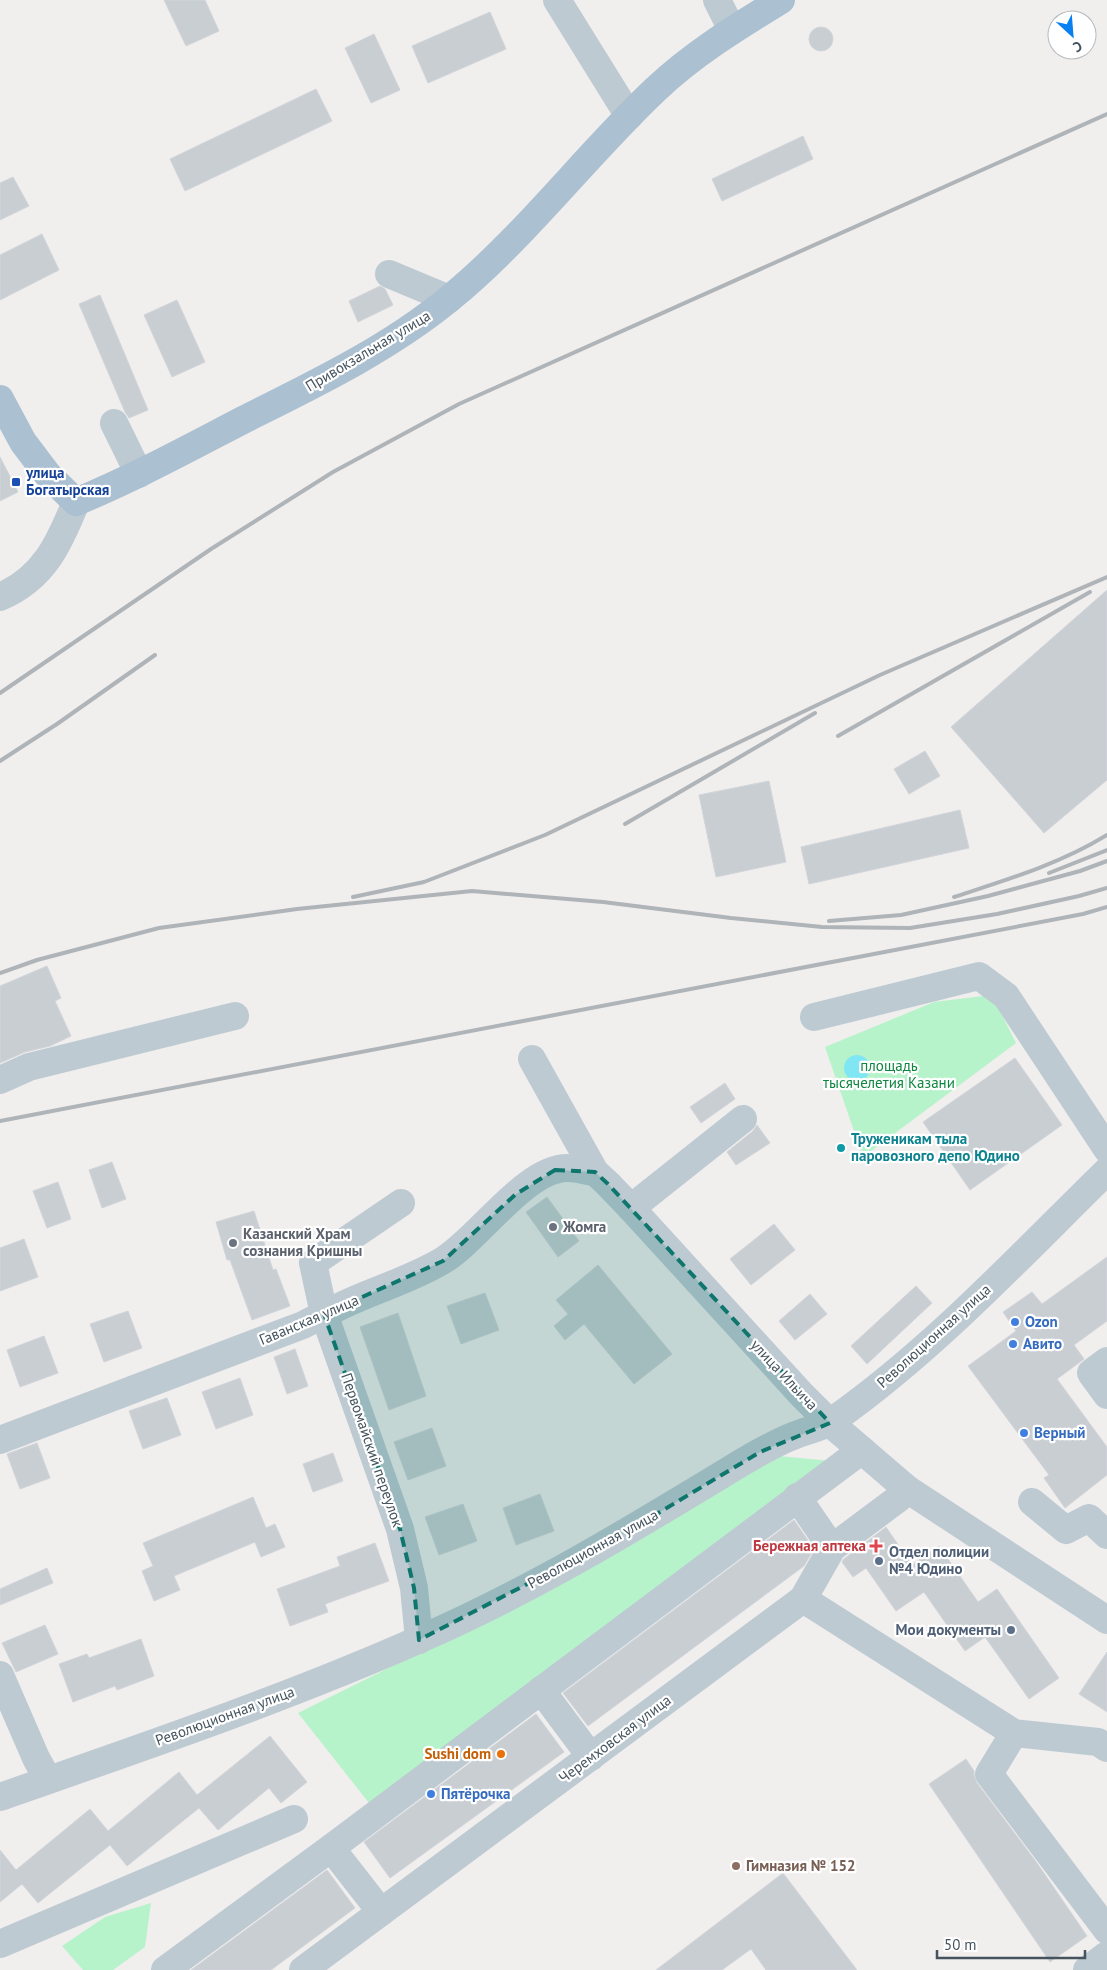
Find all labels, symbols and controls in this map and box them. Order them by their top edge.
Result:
north arrow [1047,10,1097,60]
text: С [1070,37,1085,57]
street label: Привокзальная улица [302,306,434,395]
place label: улица Богатырская [25,463,109,499]
marker: улица Богатырская [10,476,22,488]
park label: площадь тысячелетия Казани [823,1056,955,1092]
place label: Труженикам тыла паровозного депо Юдино [851,1129,1020,1165]
marker: Труженикам тыла паровозного депо Юдино [835,1142,847,1154]
place label: Жомга [562,1217,606,1236]
marker: Жомга [547,1221,559,1233]
place label: Казанский Храм сознания Кришны [243,1224,362,1260]
marker: Казанский Храм сознания Кришны [227,1237,239,1249]
street label: Революционная улица [873,1280,995,1392]
street label: Гаванская улица [256,1290,361,1349]
place label: Ozon [1025,1312,1058,1331]
marker: Ozon [1009,1316,1021,1328]
place label: Авито [1023,1334,1062,1353]
street label: улица Ильича [747,1335,822,1414]
marker: Авито [1007,1338,1019,1350]
street label: Первомайский переулок [337,1370,408,1530]
place label: Верный [1034,1423,1085,1442]
marker: Верный [1018,1427,1030,1439]
street label: Революционная улица [524,1505,661,1592]
place label: Бережная аптека [753,1536,866,1555]
marker: Бережная аптека [870,1540,882,1552]
place label: Отдел полиции №4 Юдино [889,1542,989,1578]
marker: Отдел полиции №4 Юдино [873,1555,885,1567]
place label: Мои документы [896,1620,1001,1639]
marker: Мои документы [1005,1624,1017,1636]
street label: Революционная улица [153,1682,297,1750]
street label: Черемховская улица [555,1690,675,1787]
place label: Sushi dom [424,1744,491,1763]
marker: Sushi dom [495,1748,507,1760]
place label: Пятёрочка [441,1784,510,1803]
marker: Пятёрочка [425,1788,437,1800]
place label: Гимназия № 152 [746,1856,855,1875]
marker: Гимназия № 152 [730,1860,742,1872]
scale bar [937,1928,1084,1960]
text: 50 m [944,1935,977,1954]

